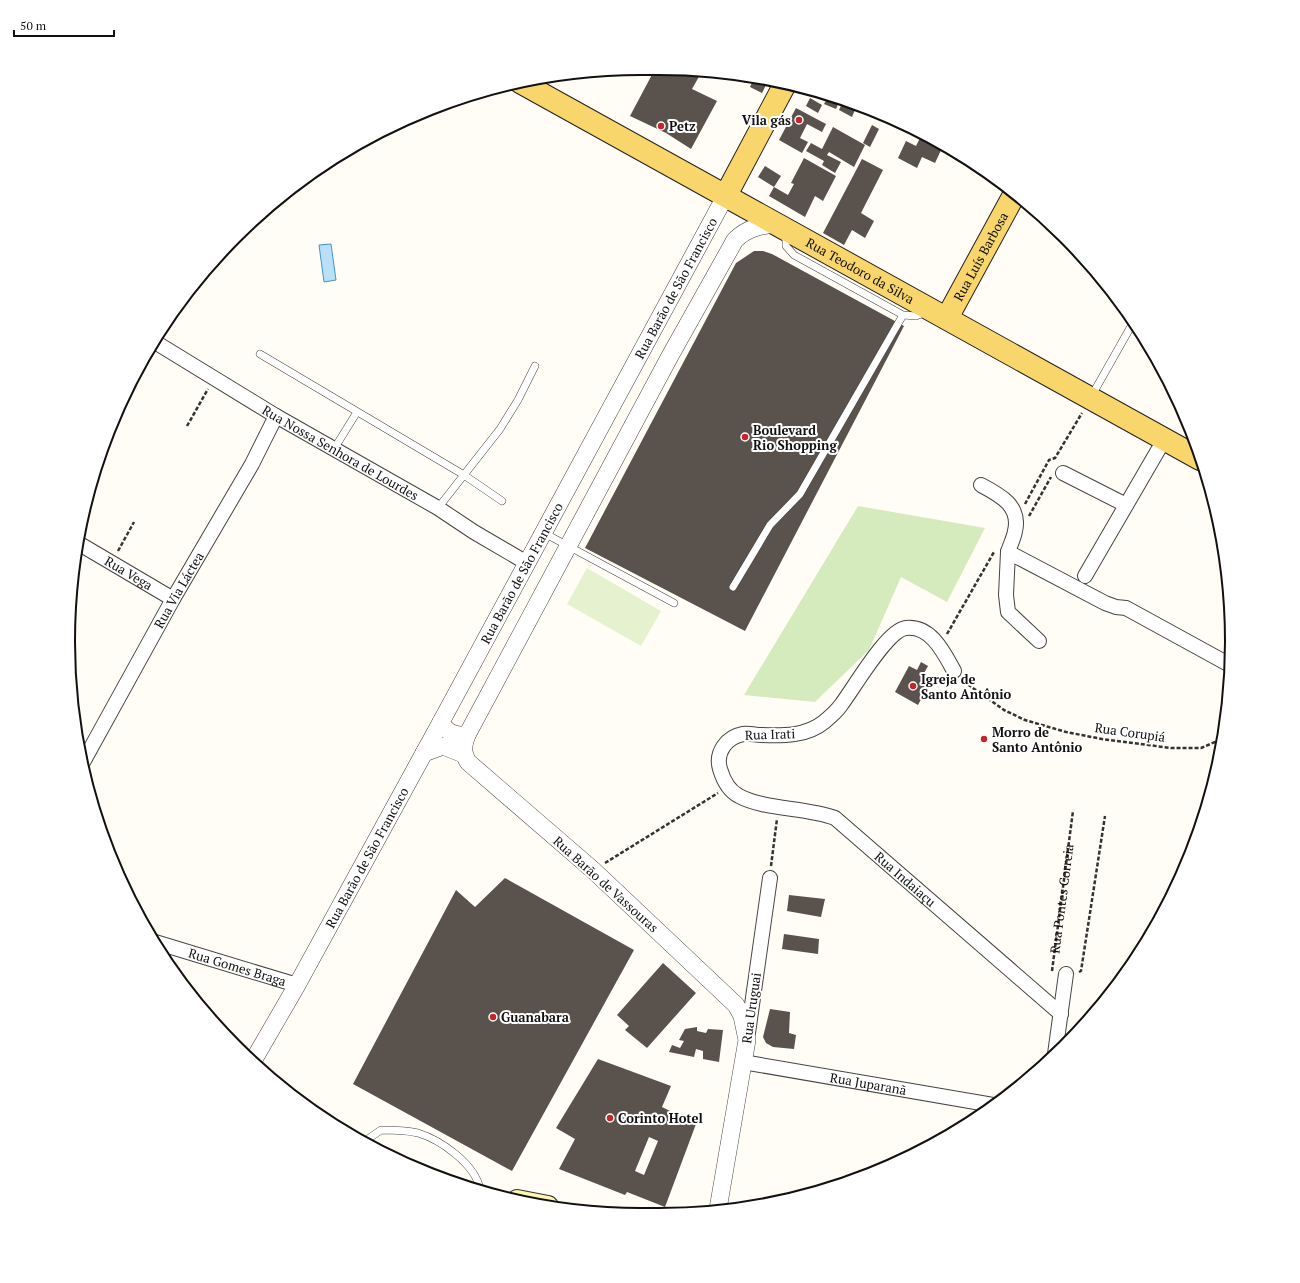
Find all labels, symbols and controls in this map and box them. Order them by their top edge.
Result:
scale bar [14,12,114,38]
text: 50 m [20,18,47,33]
place label: Vila gás [742,111,791,129]
marker: Vila gás [794,115,804,125]
place label: Petz [669,117,696,135]
marker: Petz [656,121,666,131]
street label: Rua Luís Barbosa [949,208,1012,304]
street label: Rua Barão de São Francisco [630,214,721,362]
street label: Rua Teodoro da Silva [803,233,918,308]
street label: Rua Nossa Senhora de Lourdes [259,401,422,504]
place label: Boulevard Rio Shopping [753,421,837,454]
marker: Boulevard Rio Shopping [740,432,750,442]
street label: Rua Barão de São Francisco [476,499,567,647]
street label: Rua Via Láctea [150,548,208,631]
street label: Rua Vega [102,552,157,594]
place label: Igreja de Santo Antônio [921,670,1012,703]
marker: Igreja de Santo Antônio [908,681,918,691]
street label: Rua Corupiá [1094,718,1167,746]
place label: Morro de Santo Antônio [992,723,1083,756]
street label: Rua Irati [745,724,796,744]
marker: Morro de Santo Antônio [979,734,989,744]
street label: Rua Barão de São Francisco [321,784,413,931]
street label: Rua Barão de Vassouras [549,832,663,936]
street label: Rua Pontes Correia [1045,842,1078,954]
street label: Rua Indaiaçu [871,847,940,911]
street label: Rua Gomes Braga [186,944,289,990]
street label: Rua Uruguai [737,971,765,1045]
place label: Guanabara [501,1008,570,1026]
marker: Guanabara [488,1012,498,1022]
street label: Rua Juparanã [829,1068,908,1099]
place label: Corinto Hotel [618,1109,703,1127]
marker: Corinto Hotel [605,1113,615,1123]

